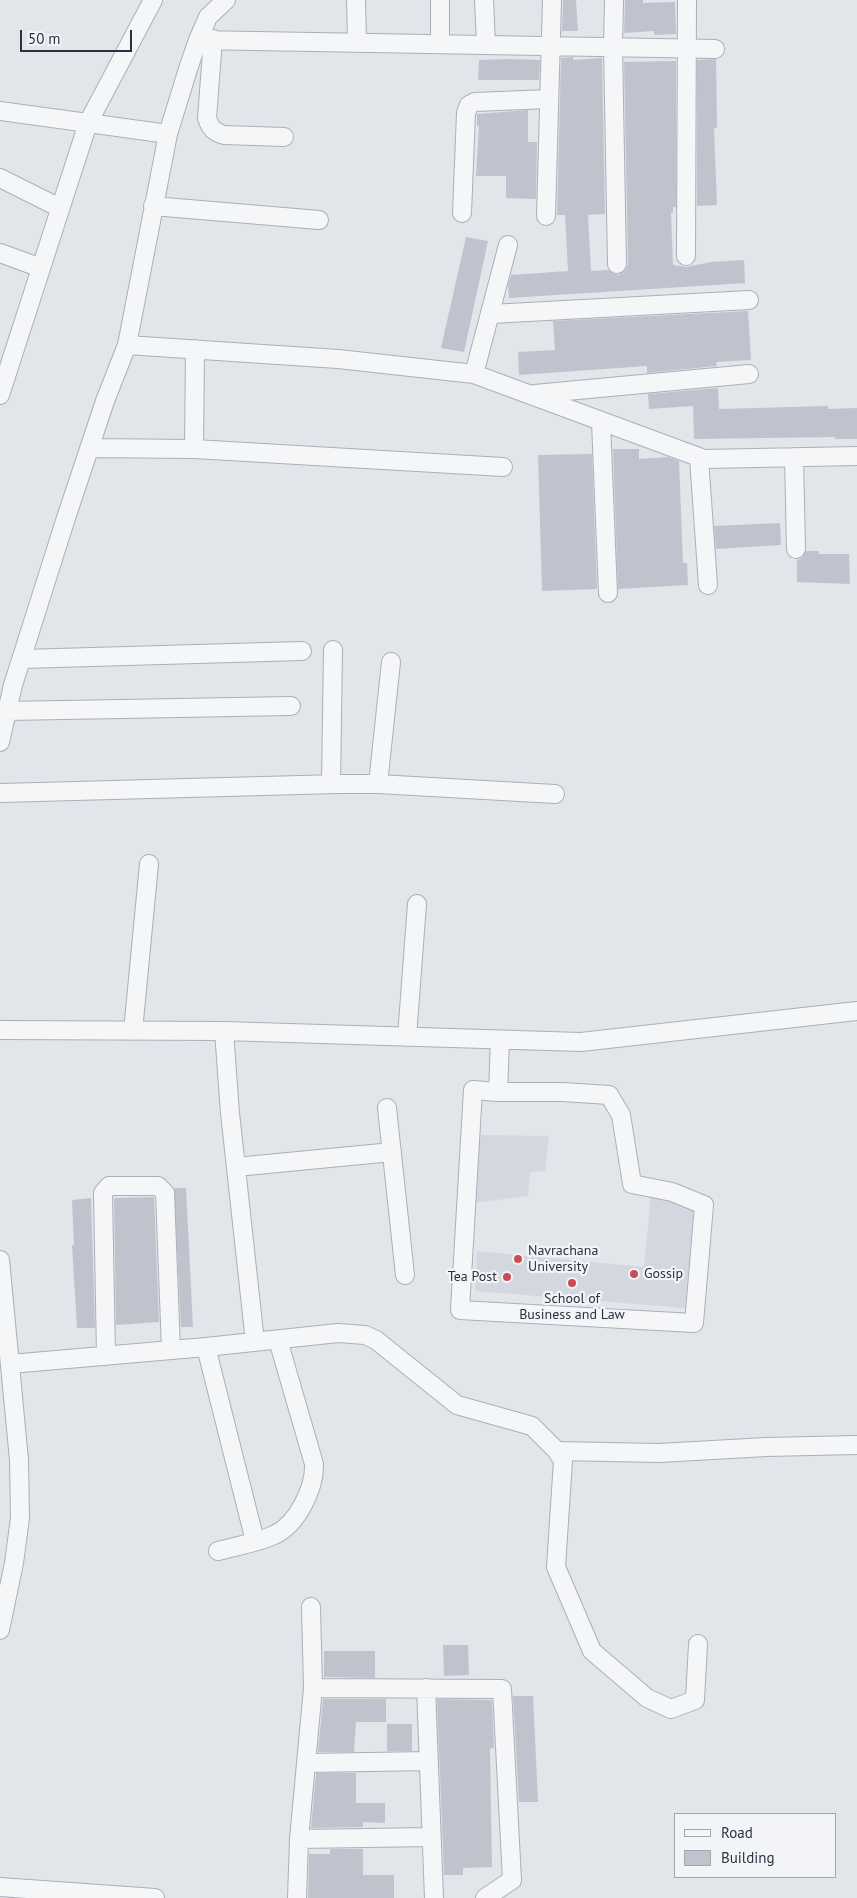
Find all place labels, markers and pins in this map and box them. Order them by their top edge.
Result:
place label: Navrachana University [528,1243,598,1276]
marker: Navrachana University [512,1253,524,1265]
place label: Gossip [644,1266,683,1282]
marker: Gossip [628,1268,640,1280]
place label: Tea Post [448,1269,497,1285]
marker: Tea Post [501,1271,513,1283]
marker: School of Business and Law [566,1277,578,1289]
place label: School of Business and Law [519,1291,625,1324]

